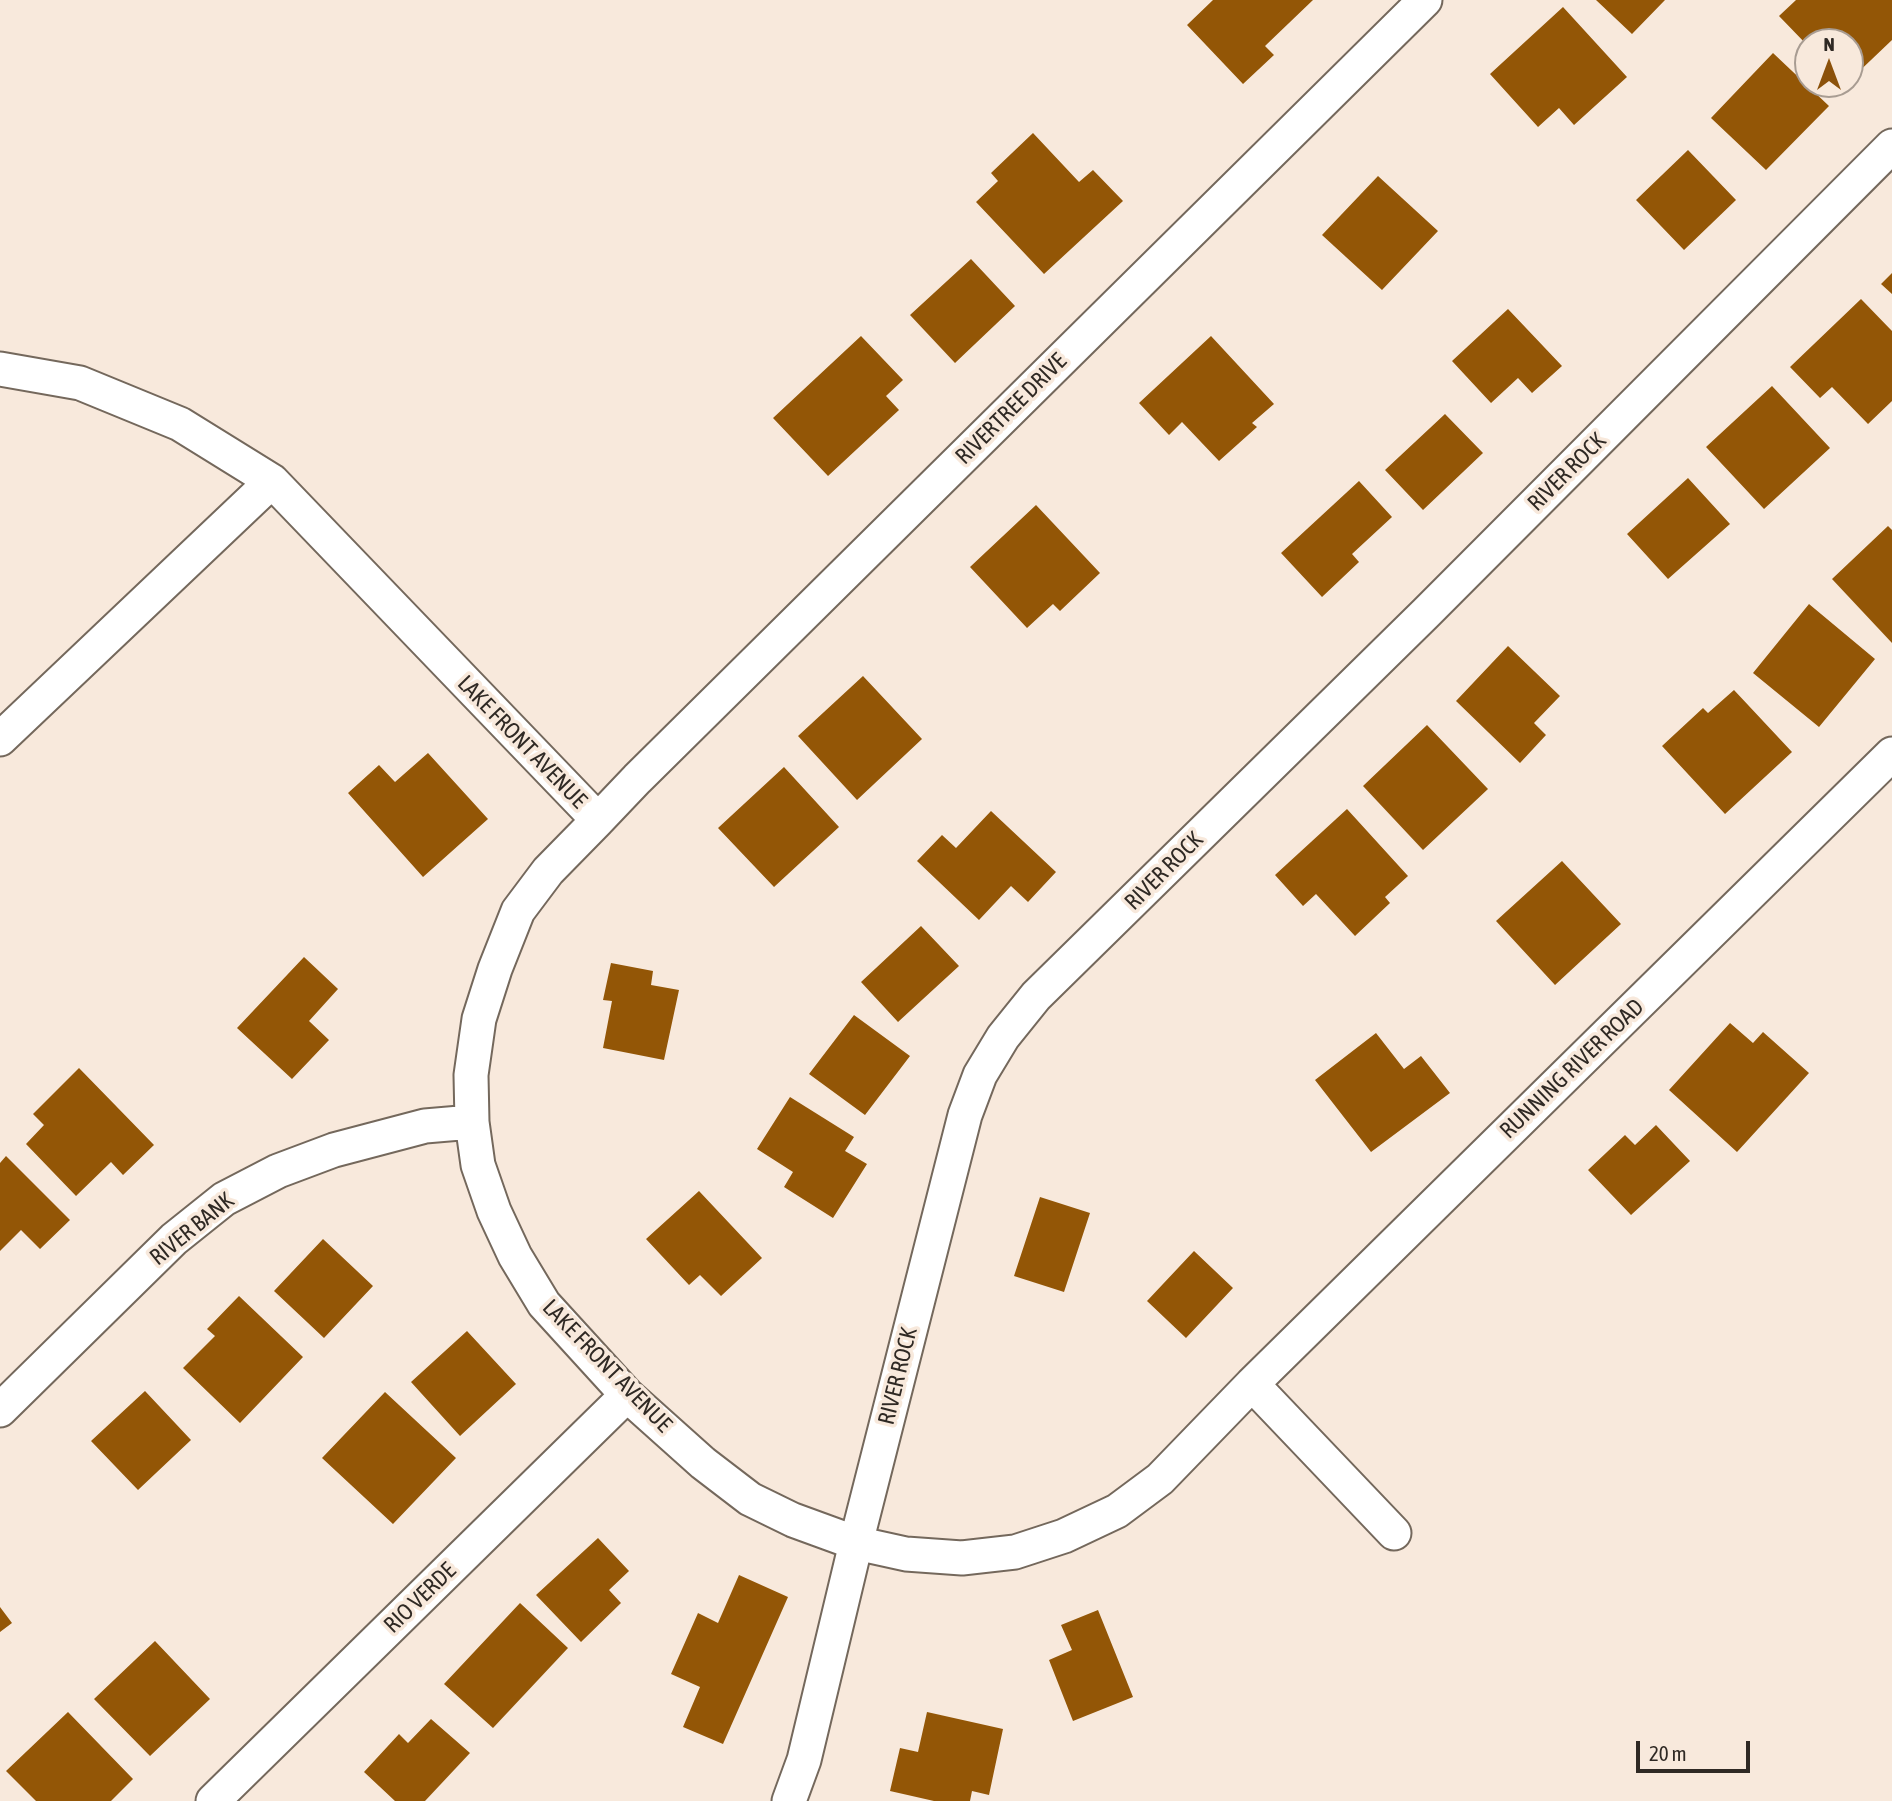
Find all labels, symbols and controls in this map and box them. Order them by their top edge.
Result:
north arrow [1794,28,1864,98]
text: N [1823,33,1835,55]
street label: RIVERTREE DRIVE [950,348,1072,470]
street label: RIVER ROCK [1522,427,1612,517]
street label: LAKE FRONT AVENUE [452,670,592,814]
street label: RIVER ROCK [1119,826,1209,916]
street label: RUNNING RIVER ROAD [1494,993,1650,1145]
street label: RIVER BANK [144,1187,240,1271]
street label: LAKE FRONT AVENUE [537,1294,677,1438]
street label: RIVER ROCK [873,1324,923,1428]
street label: RIO VERDE [378,1557,462,1639]
scale bar [1640,1728,1754,1772]
text: 20 m [1649,1741,1687,1765]

